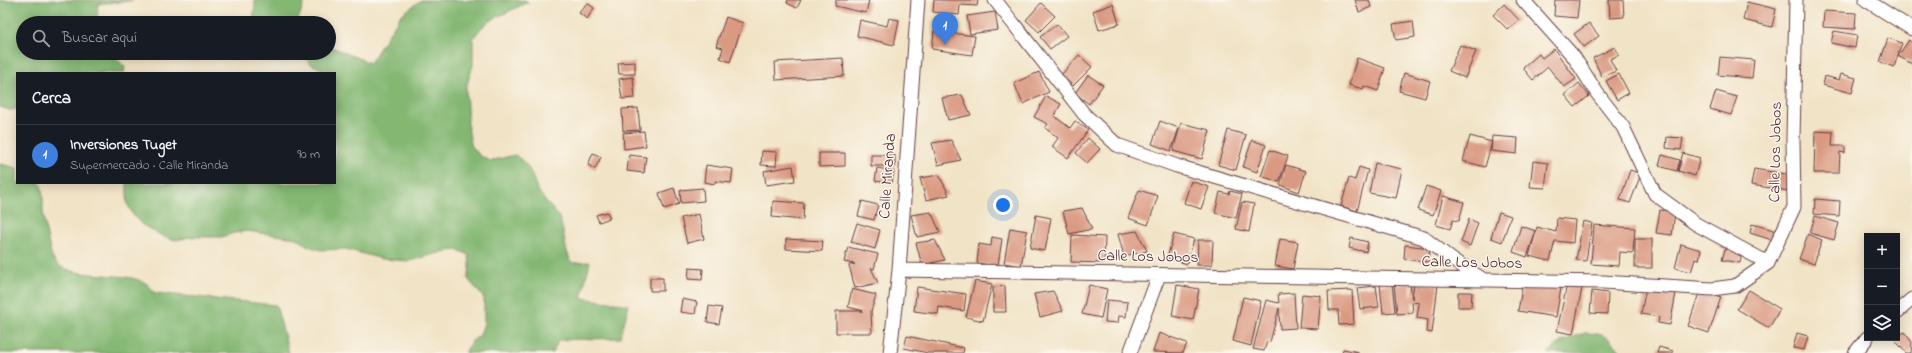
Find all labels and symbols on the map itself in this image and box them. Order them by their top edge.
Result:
pin: 1 [932,12,958,45]
street label: Calle Los Jobos [1763,101,1789,203]
street label: Calle Miranda [873,132,903,220]
your location [993,195,1013,215]
street label: Calle Los Jobos [1097,244,1199,270]
street label: Calle Los Jobos [1421,250,1523,276]

